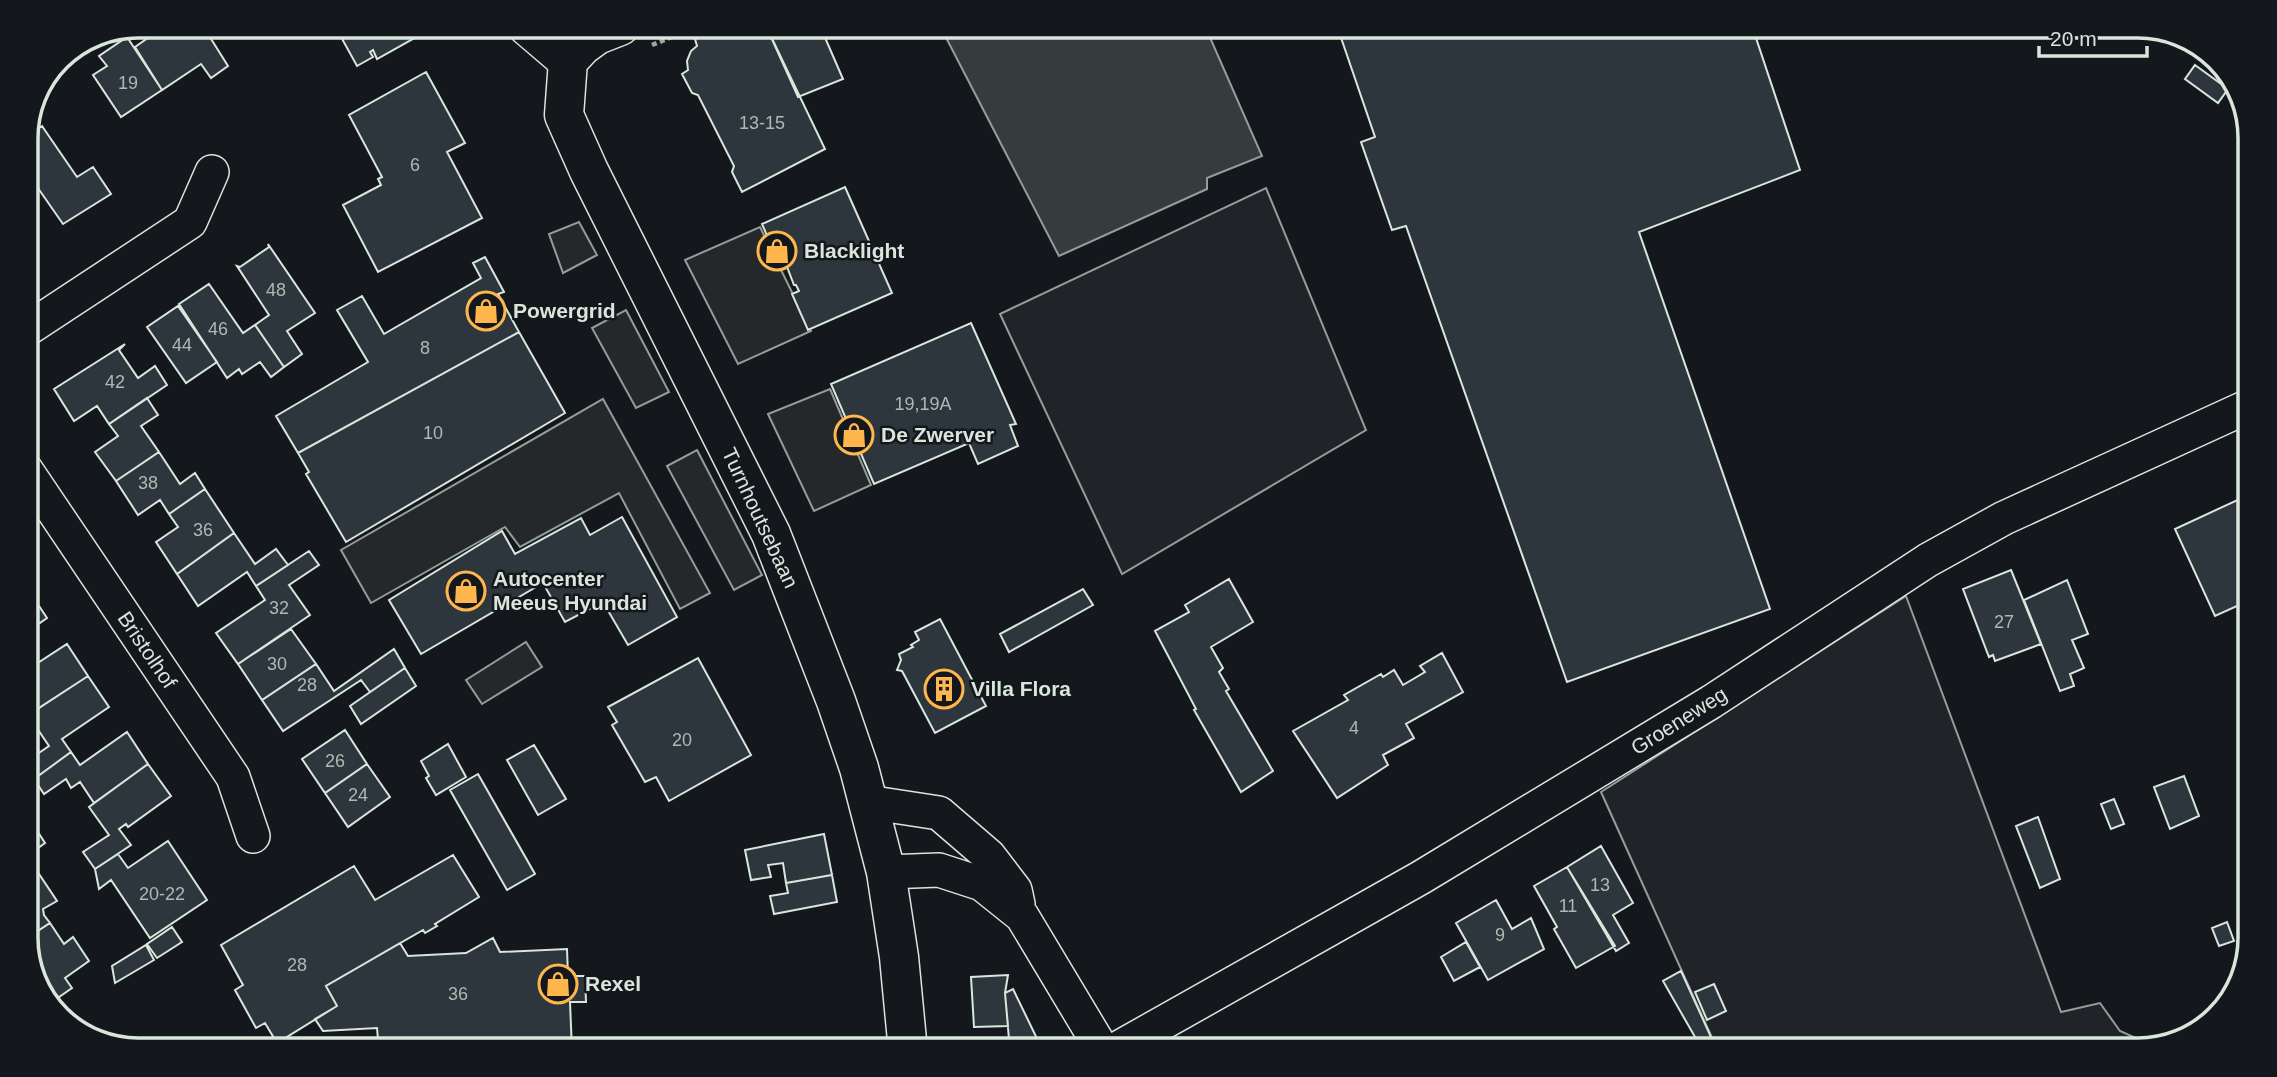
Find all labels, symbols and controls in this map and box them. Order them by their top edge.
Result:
scale bar [2039,14,2148,58]
text: 20 m [2050,27,2097,50]
house number: 19 [118,73,138,93]
house number: 13-15 [739,113,785,133]
house number: 6 [410,155,420,175]
shop icon: Blacklight [756,230,798,272]
place label: Blacklight [804,239,904,262]
house number: 48 [266,280,286,300]
shop icon: Powergrid [465,290,507,332]
place label: Powergrid [513,299,616,322]
house number: 46 [208,319,228,339]
house number: 44 [172,335,192,355]
house number: 8 [420,338,430,358]
house number: 42 [105,372,125,392]
house number: 19,19A [894,394,952,414]
shop icon: De Zwerver [833,414,875,456]
house number: 10 [423,423,443,443]
place label: De Zwerver [881,423,994,446]
street label: Turnhoutsebaan [718,444,803,592]
house number: 38 [138,473,158,493]
house number: 36 [193,520,213,540]
place label: Autocenter Meeus Hyundai [493,567,647,614]
shop icon: Autocenter Meeus Hyundai [445,570,487,612]
house number: 32 [269,598,289,618]
street label: Bristolhof [113,607,182,693]
house number: 27 [1994,612,2014,632]
house number: 30 [267,654,287,674]
building icon: Villa Flora [923,668,965,710]
house number: 28 [297,675,317,695]
place label: Villa Flora [971,677,1071,700]
street label: Groeneweg [1627,682,1731,759]
house number: 4 [1349,718,1359,738]
house number: 20 [672,730,692,750]
house number: 26 [325,751,345,771]
house number: 24 [348,785,368,805]
house number: 13 [1590,875,1610,895]
house number: 20-22 [139,884,185,904]
house number: 11 [1559,896,1577,916]
house number: 9 [1495,925,1505,945]
house number: 28 [287,955,307,975]
shop icon: Rexel [537,963,579,1005]
place label: Rexel [585,972,641,995]
house number: 36 [448,984,468,1004]

